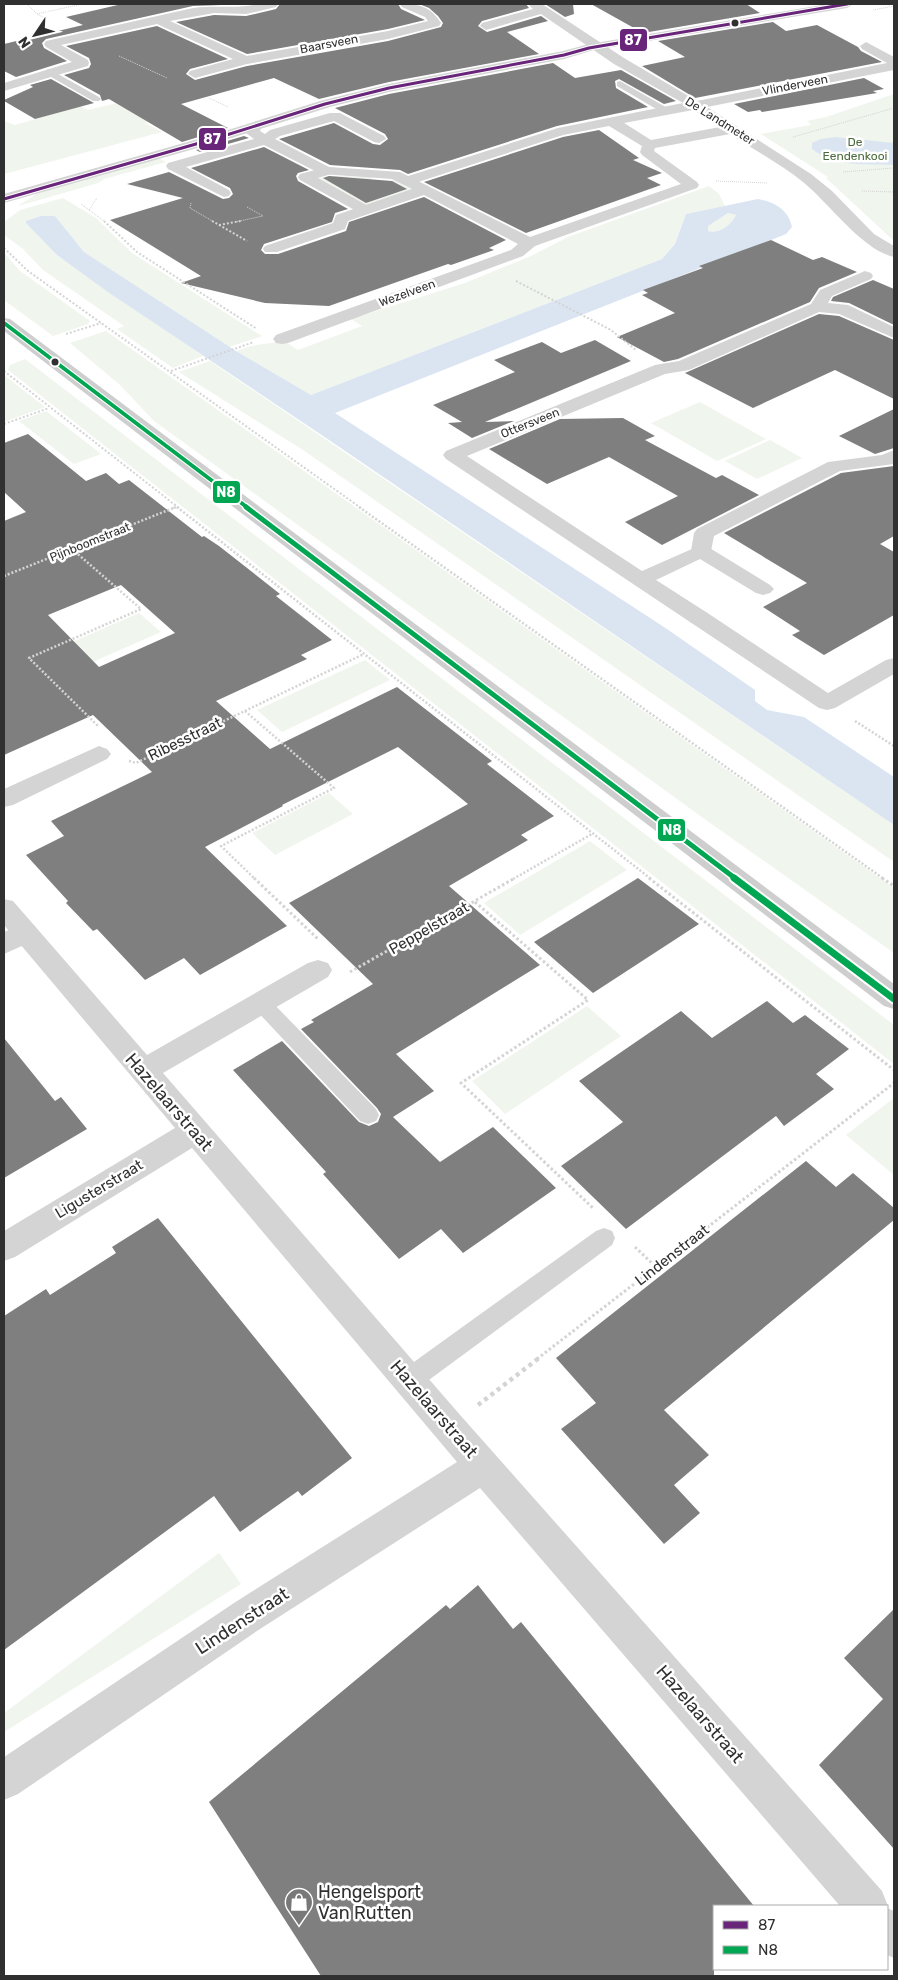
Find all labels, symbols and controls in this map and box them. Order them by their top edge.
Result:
north arrow [10,10,60,60]
unlabelled marker [730,18,740,28]
line badge: 87 [619,28,648,52]
street label: Baarsveen [299,32,359,56]
text: 87 [624,32,642,49]
text: N [15,33,35,51]
street label: Vlinderveen [761,72,829,98]
street label: De Landmeter [683,94,758,148]
line badge: 87 [198,127,227,151]
text: 87 [203,131,221,148]
park label: De Eendenkooi [823,135,888,163]
street label: Wezelveen [377,276,437,310]
unlabelled marker [50,357,60,367]
street label: Ottersveen [499,405,561,441]
line badge: N8 [212,480,241,504]
text: N8 [216,484,236,501]
street label: Pijnboomstraat [48,519,133,565]
street label: Ribesstraat [145,713,225,765]
line badge: N8 [657,818,686,842]
text: N8 [662,822,682,839]
street label: Peppelstraat [386,898,472,958]
street label: Hazelaarstraat [120,1048,218,1156]
street label: Ligusterstraat [52,1156,146,1222]
street label: Lindenstraat [631,1220,713,1289]
street label: Hazelaarstraat [385,1355,483,1463]
street label: Lindenstraat [191,1583,293,1659]
street label: Hazelaarstraat [651,1660,749,1768]
place label: Hengelsport Van Rutten [318,1881,421,1924]
shop icon: Hengelsport Van Rutten [284,1887,314,1926]
legend [713,1905,888,1970]
text: 87 [758,1916,776,1934]
text: N8 [758,1941,778,1959]

